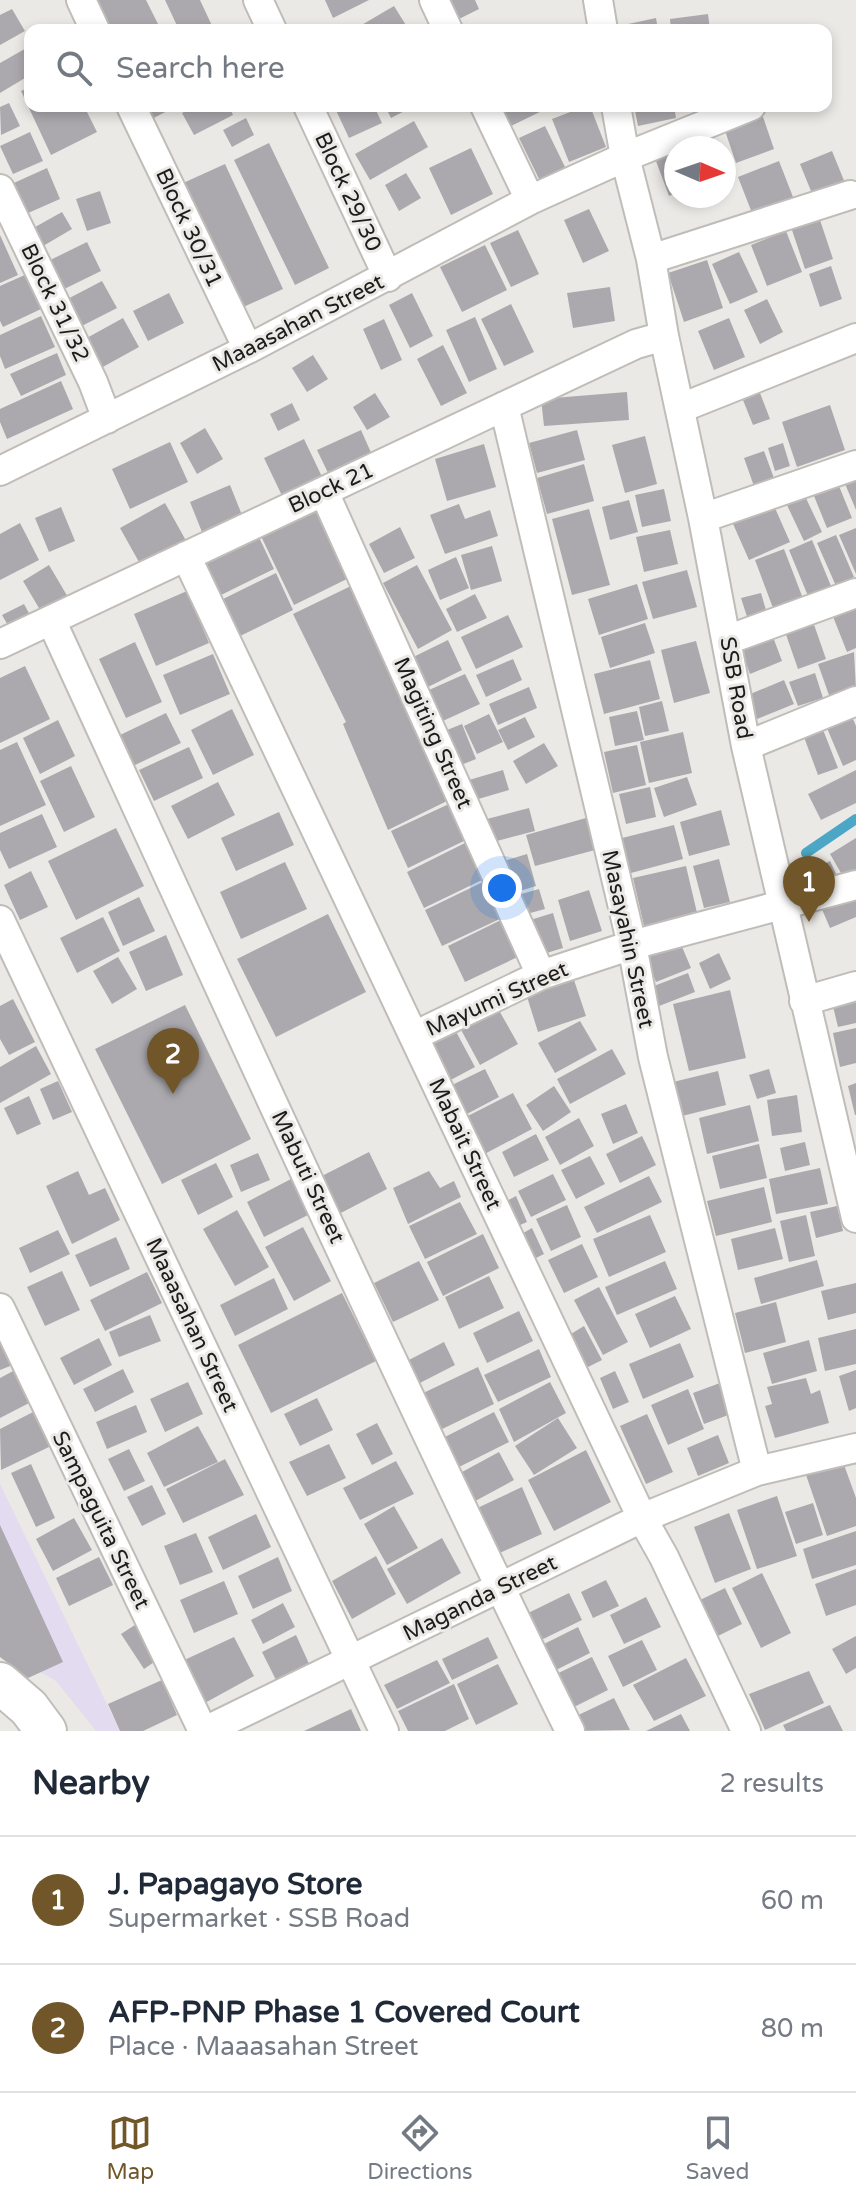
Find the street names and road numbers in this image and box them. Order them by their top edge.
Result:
street label: Block 29/30 [309,128,387,256]
street label: Block 30/31 [150,164,228,292]
street label: Block 31/32 [15,240,95,366]
street label: Maaasahan Street [208,269,388,377]
street label: Block 21 [284,457,378,519]
street label: SSB Road [714,635,758,741]
street label: Magiting Street [388,653,478,813]
street label: Masayahin Street [596,848,660,1030]
street label: Mayumi Street [422,956,572,1042]
street label: Mabait Street [423,1074,507,1214]
street label: Mabuti Street [266,1107,350,1247]
street label: Maaasahan Street [140,1234,244,1416]
street label: Sampaguita Street [47,1427,155,1613]
street label: Maganda Street [399,1549,561,1647]

